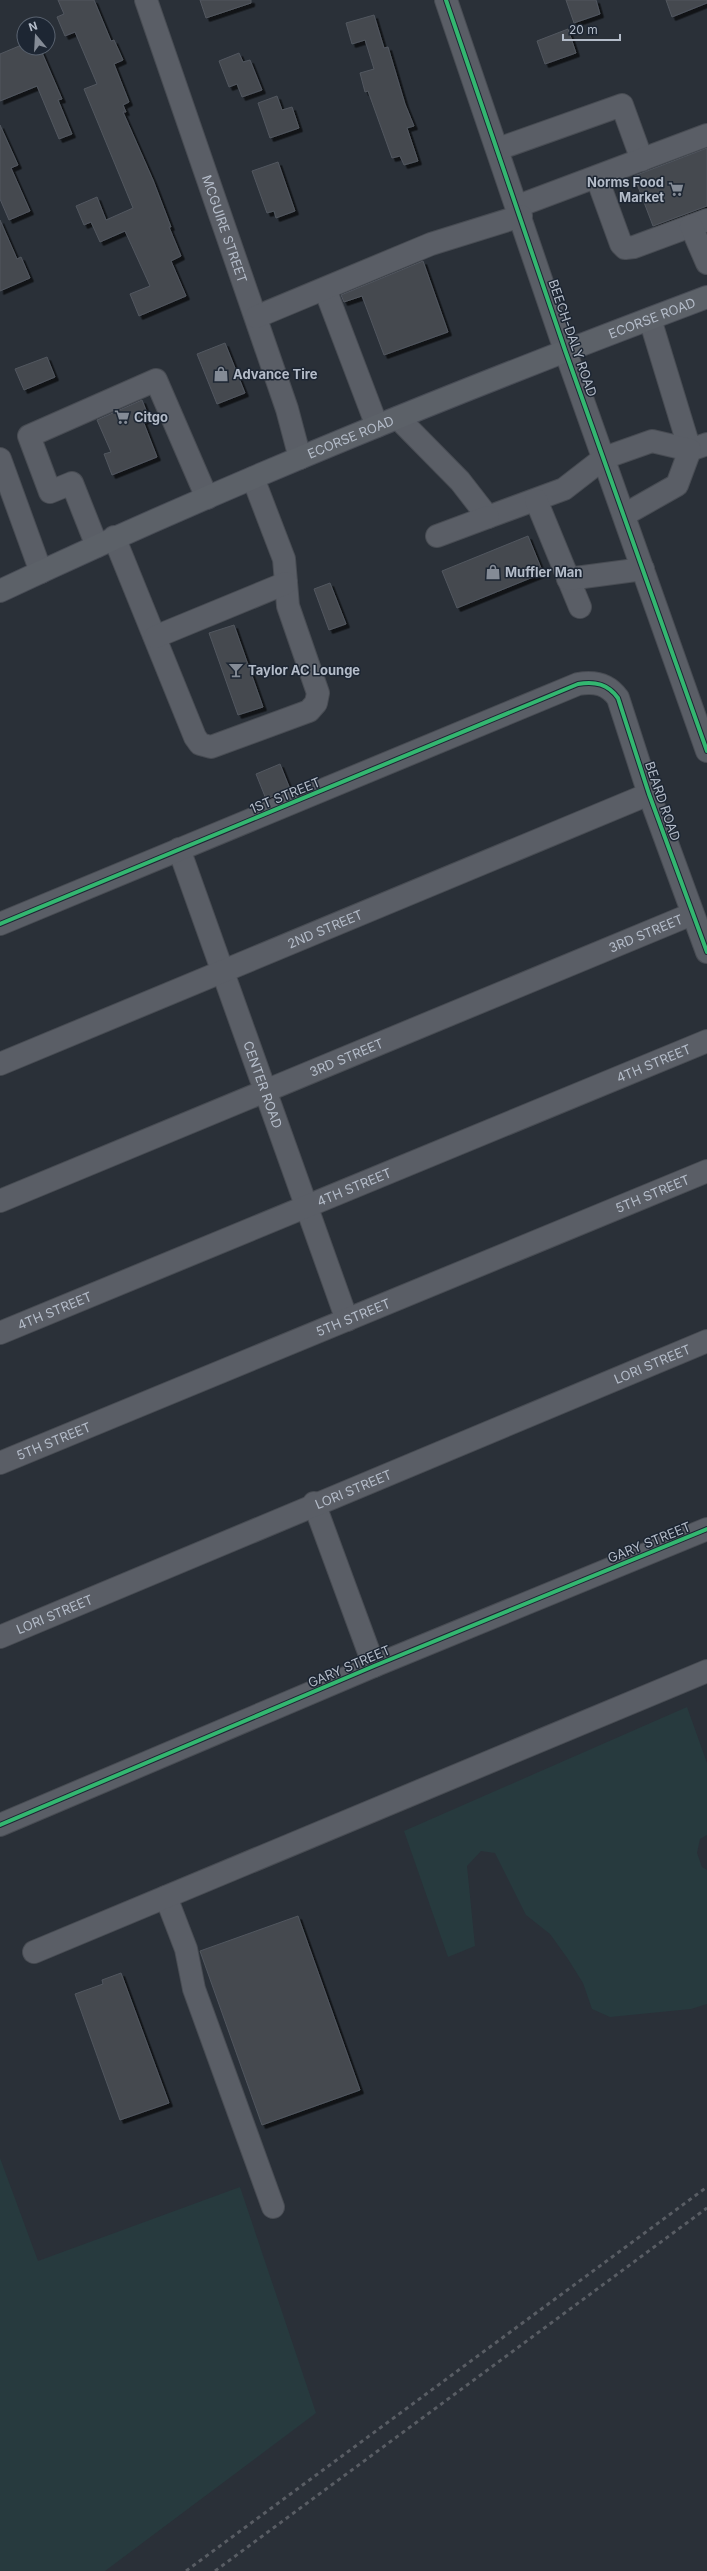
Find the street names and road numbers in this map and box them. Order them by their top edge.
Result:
street label: MCGUIRE STREET [199,173,251,285]
street label: BEECH-DALY ROAD [545,277,601,399]
street label: ECORSE ROAD [606,294,698,342]
street label: ECORSE ROAD [305,412,396,462]
street label: BEARD ROAD [642,759,684,843]
street label: 1ST STREET [247,774,323,816]
street label: 2ND STREET [285,906,365,952]
street label: 3RD STREET [606,911,685,956]
street label: 3RD STREET [307,1035,386,1080]
street label: CENTER ROAD [240,1039,286,1130]
street label: 4TH STREET [614,1041,693,1086]
street label: 4TH STREET [314,1164,394,1209]
street label: 5TH STREET [613,1171,692,1216]
street label: 4TH STREET [15,1288,94,1333]
street label: 5TH STREET [314,1295,393,1340]
street label: LORI STREET [611,1341,693,1387]
street label: 5TH STREET [14,1418,93,1463]
street label: LORI STREET [313,1466,394,1512]
street label: GARY STREET [605,1518,693,1566]
street label: LORI STREET [14,1591,95,1637]
street label: GARY STREET [305,1641,393,1691]

